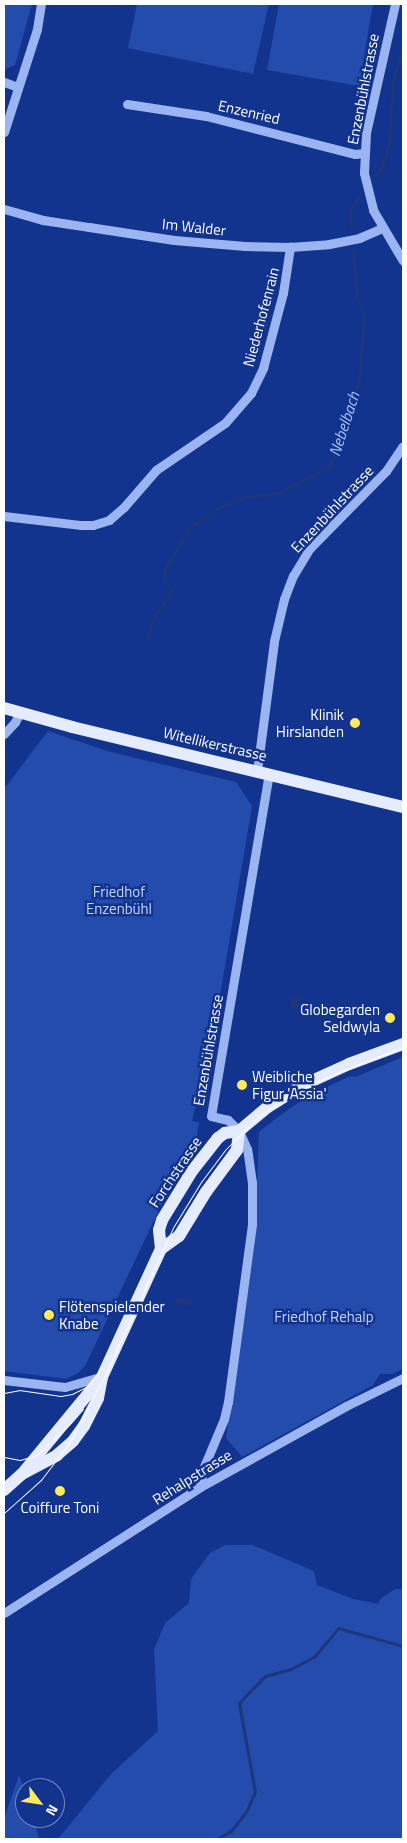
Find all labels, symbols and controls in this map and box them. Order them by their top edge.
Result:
street label: Enzenbühlstrasse [343,32,383,146]
street label: Enzenried [216,96,282,128]
street label: Im Walder [161,215,227,239]
street label: Niederhofenrain [239,265,283,369]
water label: Nebelbach [325,389,363,459]
street label: Enzenbühlstrasse [287,462,377,556]
place label: Klinik Hirslanden [276,705,344,740]
marker: Klinik Hirslanden [348,716,362,730]
street label: Witellikerstrasse [161,723,269,765]
park label: Friedhof Enzenbühl [86,882,152,917]
street label: Enzenbühlstrasse [189,993,227,1107]
place label: Globegarden Seldwyla [300,1000,380,1035]
marker: Globegarden Seldwyla [384,1012,396,1024]
place label: Weibliche Figur 'Assia' [252,1067,327,1102]
marker: Weibliche Figur 'Assia' [236,1079,248,1091]
street label: Forchstrasse [145,1133,205,1211]
place label: Flötenspielender Knabe [59,1297,165,1332]
park label: Friedhof Rehalp [274,1308,374,1326]
marker: Flötenspielender Knabe [43,1309,55,1321]
street label: Rehalpstrasse [149,1445,235,1509]
marker: Coiffure Toni [54,1485,66,1497]
place label: Coiffure Toni [21,1499,99,1517]
north arrow [15,1778,65,1828]
text: N [41,1801,64,1820]

